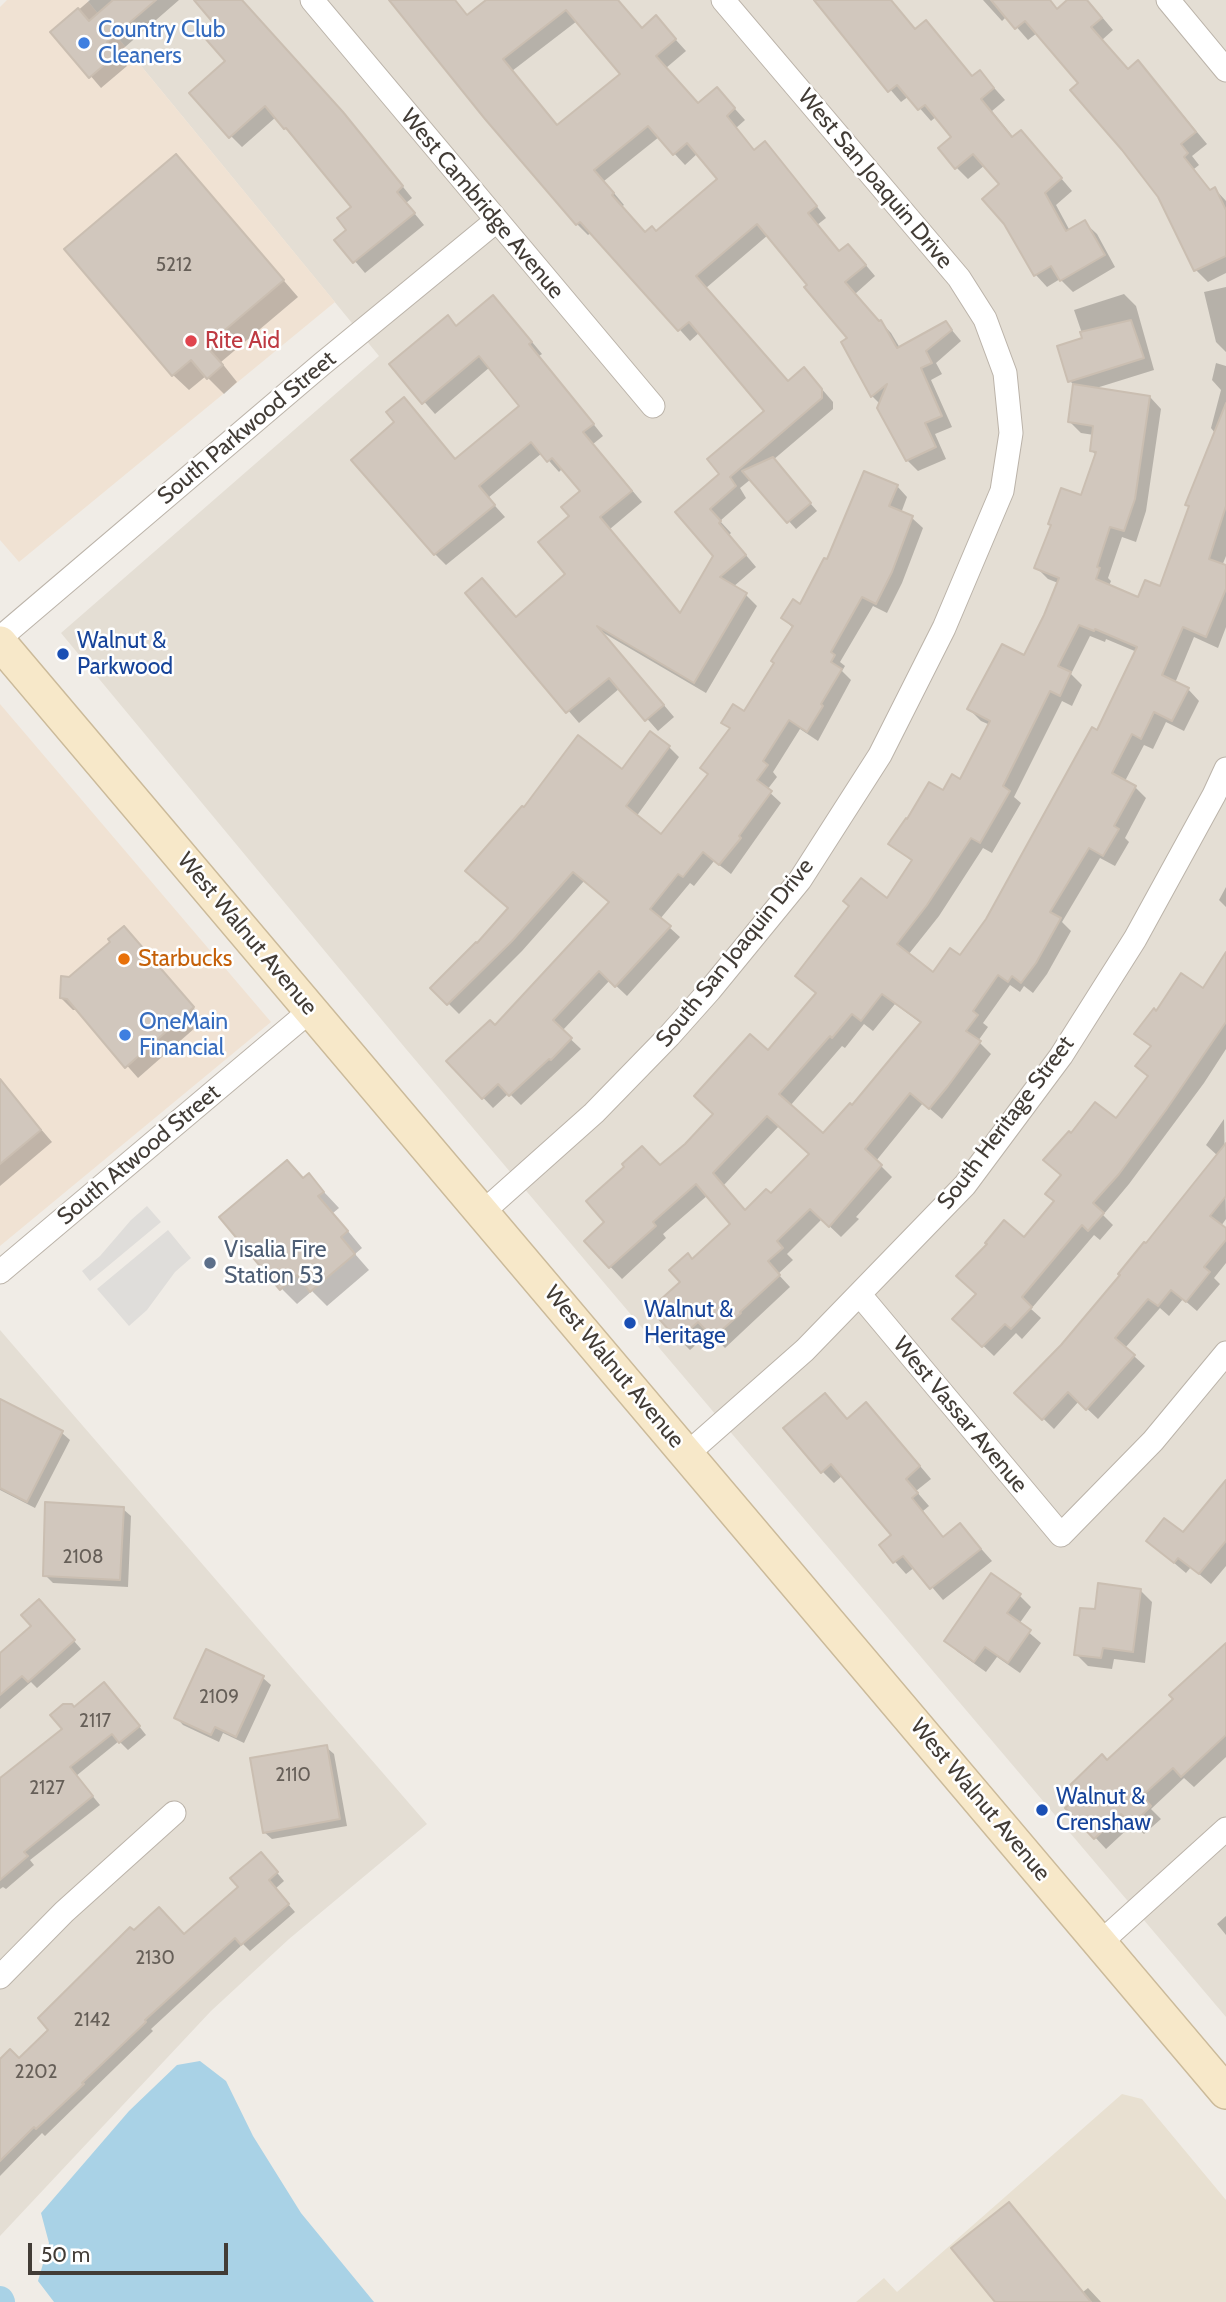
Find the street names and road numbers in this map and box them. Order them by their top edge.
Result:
street label: West San Joaquin Drive [792,83,958,275]
street label: West Cambridge Avenue [394,103,570,305]
street label: South Parkwood Street [152,345,342,511]
street label: West Walnut Avenue [171,847,323,1021]
street label: South San Joaquin Drive [650,853,820,1053]
street label: South Heritage Street [932,1031,1080,1215]
street label: South Atwood Street [52,1079,226,1231]
street label: West Walnut Avenue [538,1280,690,1454]
street label: West Vassar Avenue [887,1332,1033,1498]
street label: West Walnut Avenue [904,1713,1056,1887]

